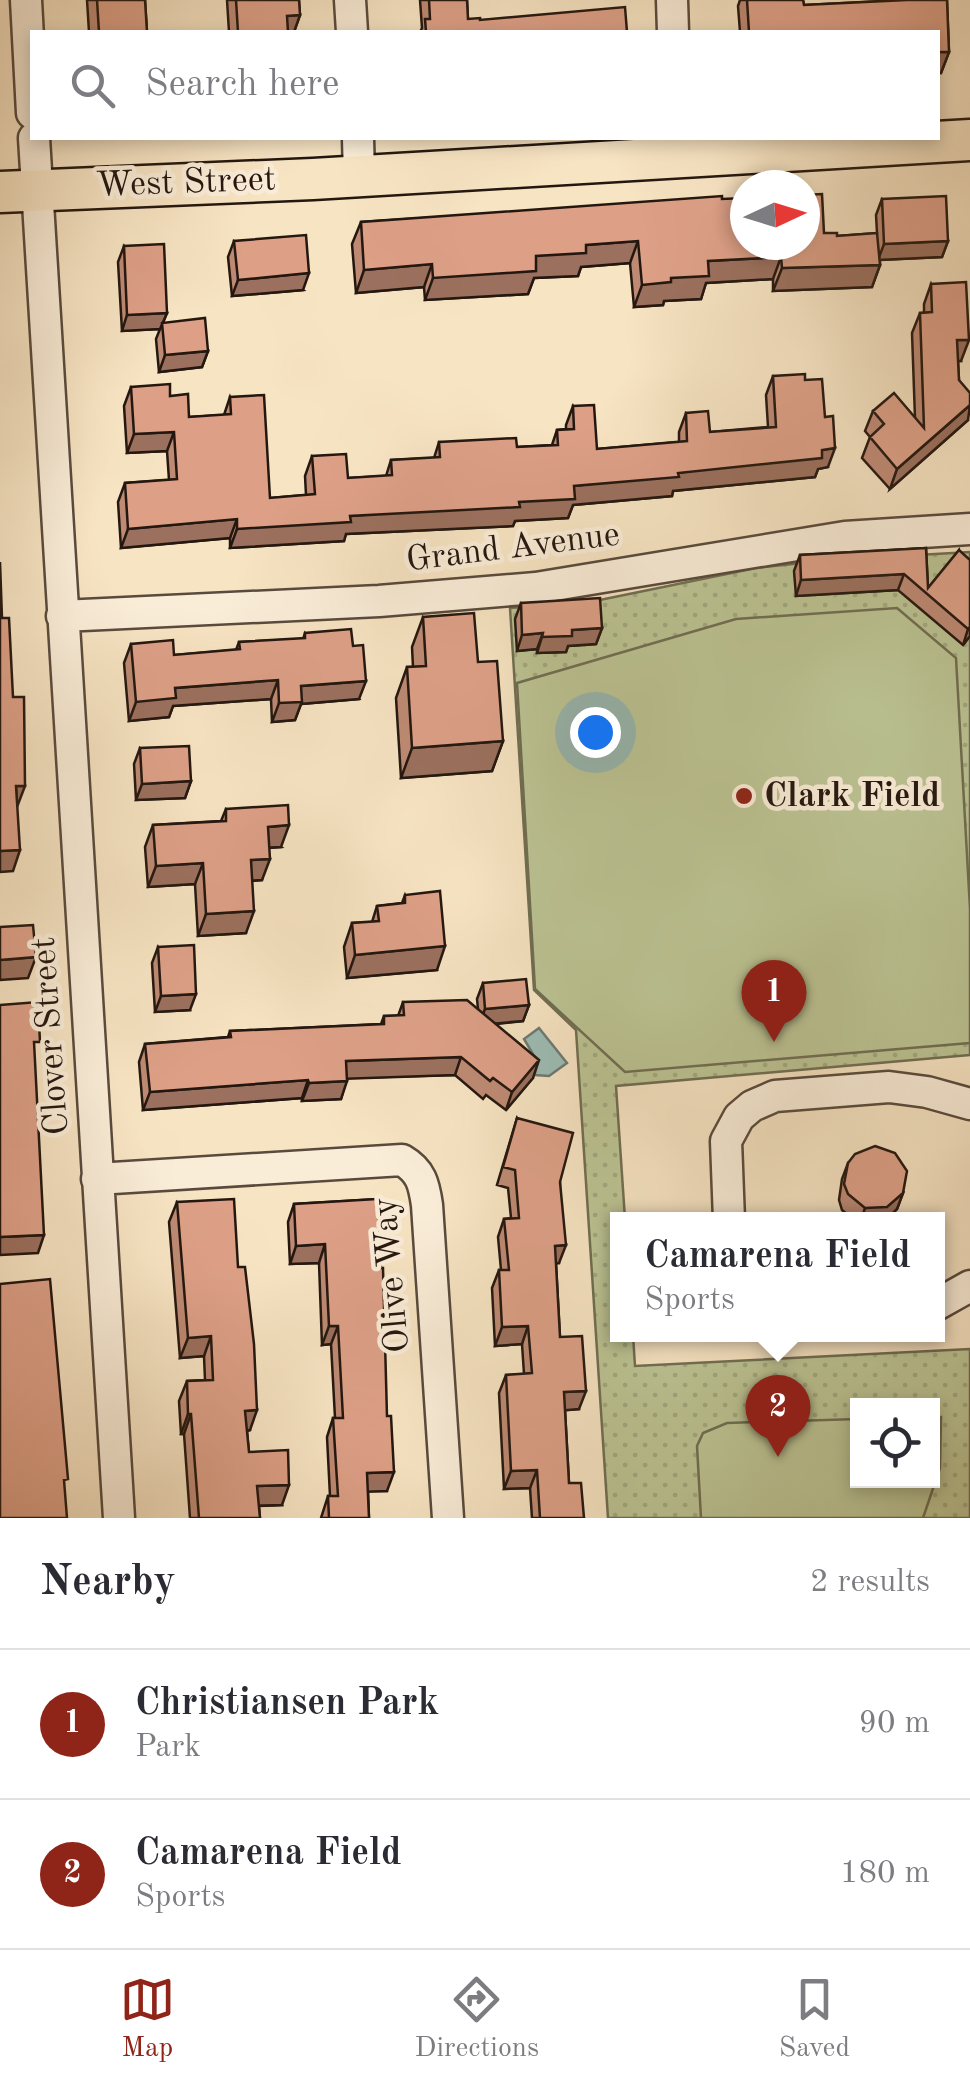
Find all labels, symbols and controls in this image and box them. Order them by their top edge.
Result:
search box [30,30,940,140]
icon: search [65,58,120,113]
text: Search here [145,66,340,104]
street label: West Street [95,162,277,204]
north arrow [730,170,820,260]
street label: Grand Avenue [404,518,622,578]
your location [570,707,621,758]
place label: Clark Field [764,779,940,814]
marker: Clark Field [733,785,755,807]
street label: Clover Street [27,936,75,1136]
pin: 1 [742,960,806,1042]
street label: Olive Way [368,1196,416,1354]
popup [610,1212,945,1342]
text: Camarena Field [644,1238,911,1276]
text: Sports [644,1285,735,1317]
pin: 2 [746,1374,810,1457]
map controls [850,1398,940,1488]
button: locate [850,1398,940,1488]
text: Nearby [40,1562,176,1604]
text: 2 results [810,1567,930,1599]
text: Christiansen Park [135,1685,439,1723]
text: 1 [63,1708,82,1740]
text: 90 m [859,1708,930,1740]
text: Park [135,1732,201,1764]
text: Camarena Field [135,1835,401,1873]
text: 2 [63,1858,82,1890]
text: 180 m [840,1858,930,1890]
text: Sports [135,1882,226,1914]
tab: Map [120,1972,175,2067]
tab: Directions [415,1972,539,2067]
tab: Saved [779,1972,850,2067]

